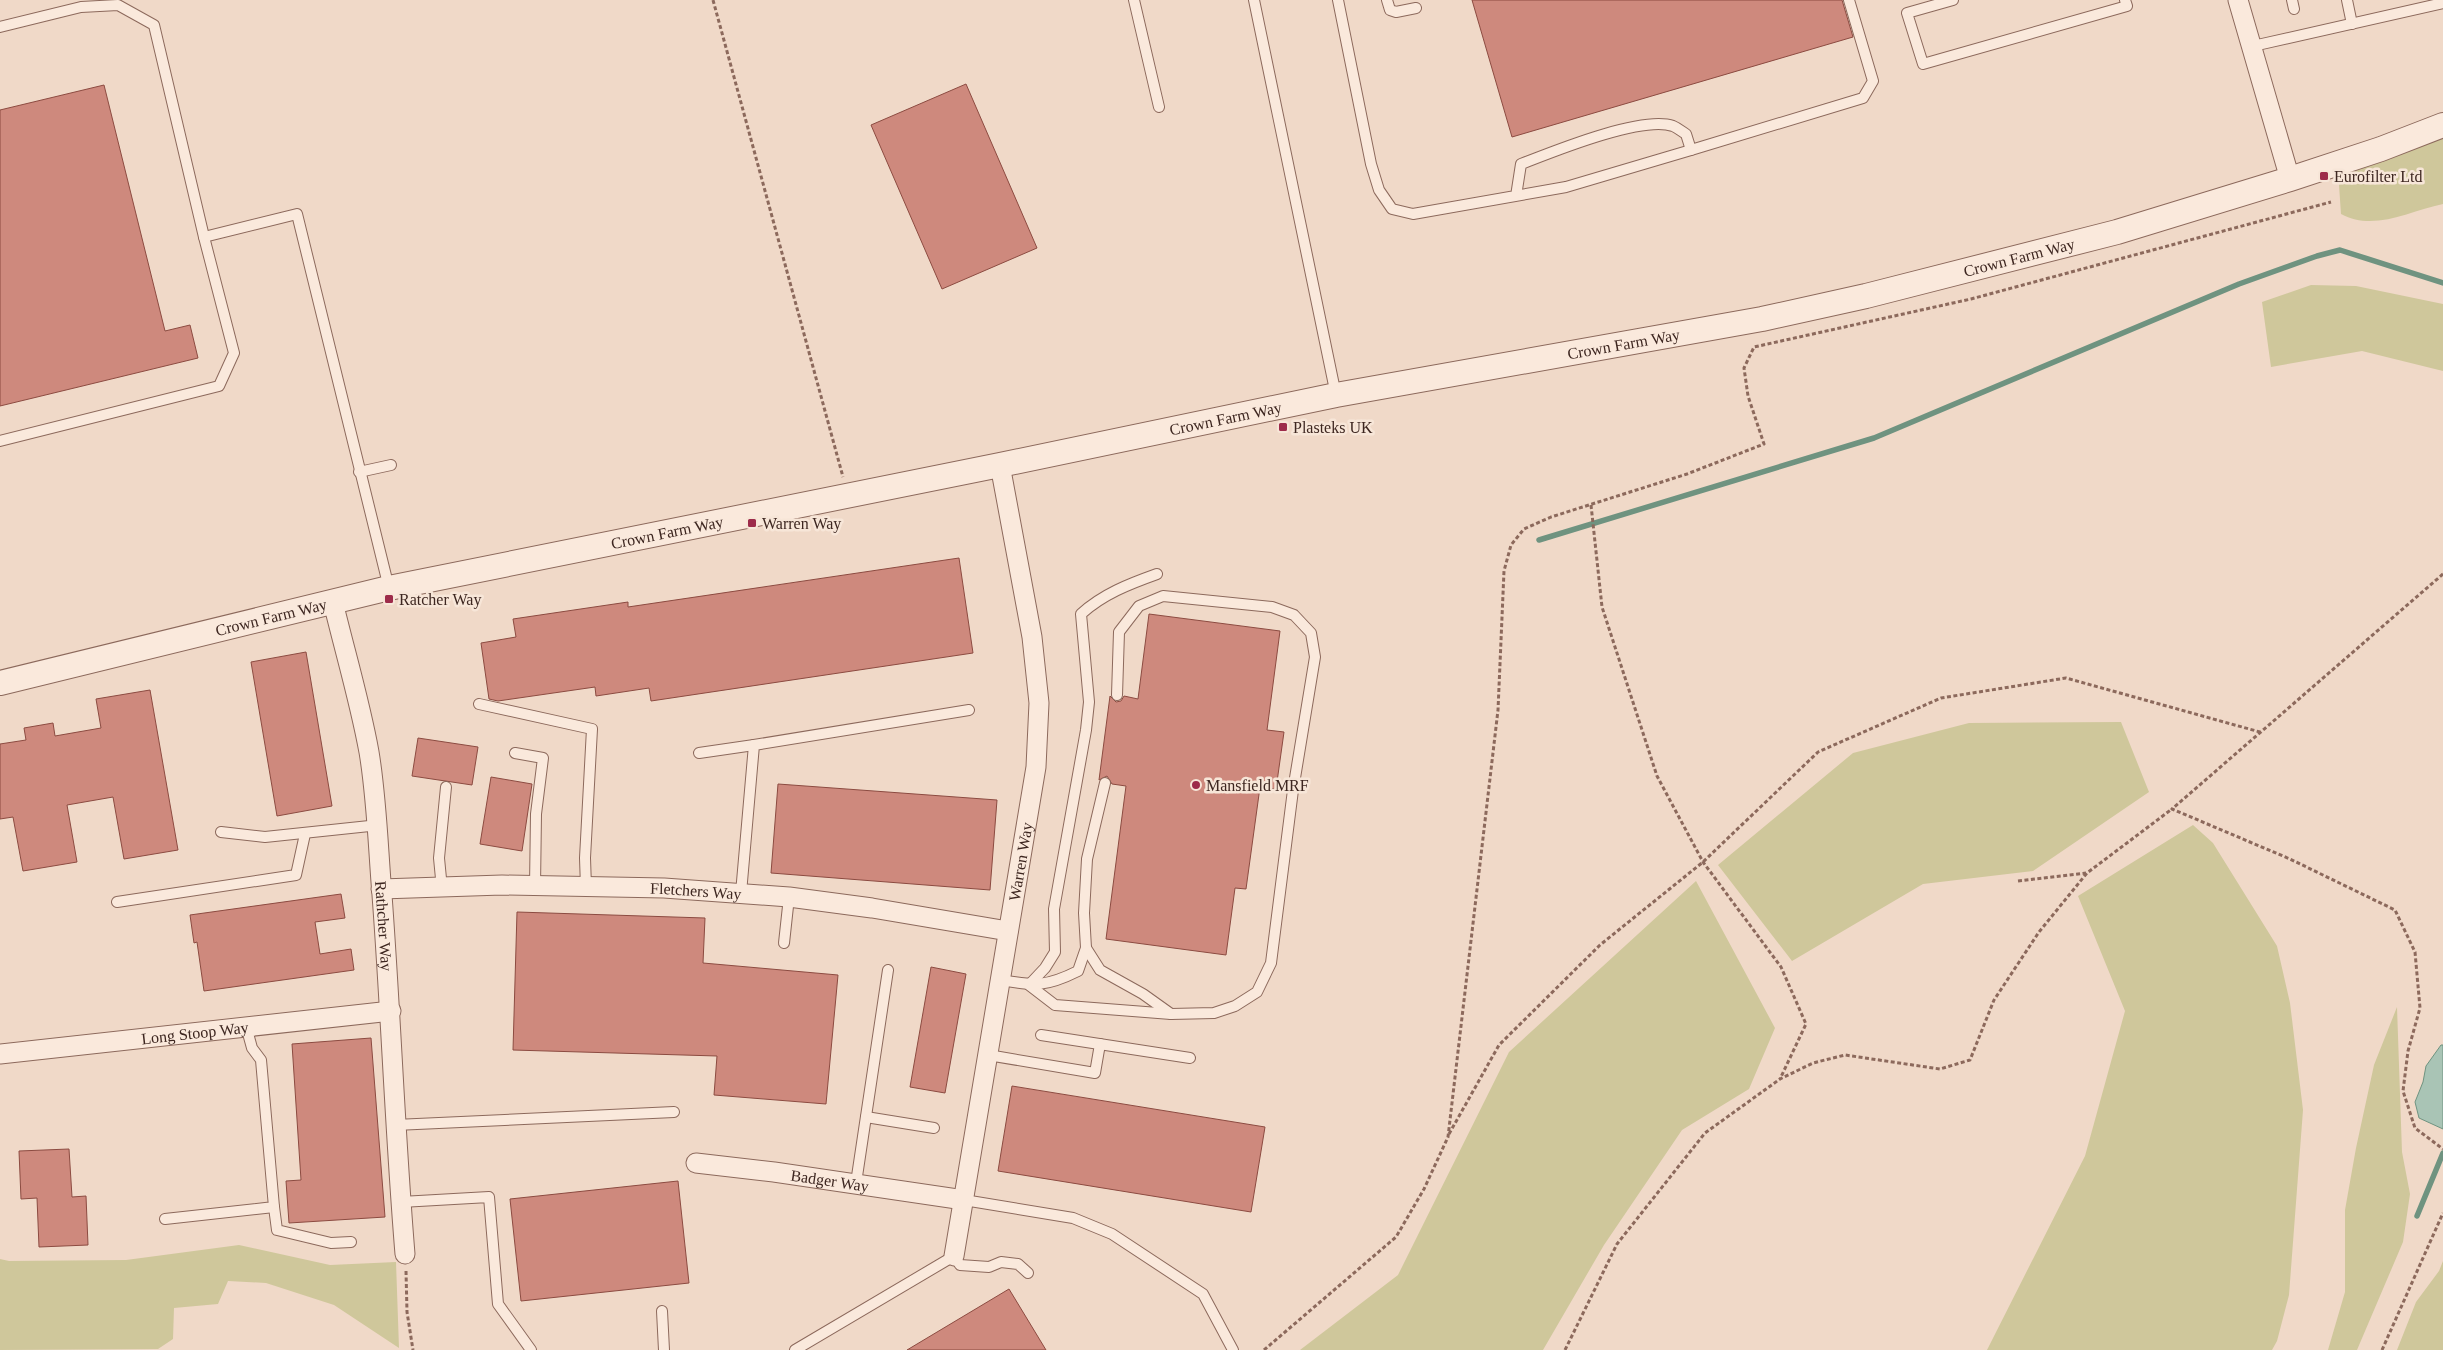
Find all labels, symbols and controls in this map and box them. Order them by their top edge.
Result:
place label: Eurofilter Ltd [2334,168,2422,185]
marker: Eurofilter Ltd [2318,170,2330,182]
street label: Crown Farm Way [1962,235,2077,279]
street label: Crown Farm Way [1566,325,1681,362]
street label: Crown Farm Way [1168,398,1283,438]
place label: Plasteks UK [1293,419,1373,436]
marker: Plasteks UK [1277,421,1289,433]
street label: Crown Farm Way [609,512,725,552]
place label: Warren Way [762,515,841,533]
marker: Warren Way [746,517,758,529]
place label: Ratcher Way [399,591,481,609]
marker: Ratcher Way [383,593,395,605]
street label: Crown Farm Way [214,595,329,639]
place label: Mansfield MRF [1206,777,1309,794]
marker: Mansfield MRF [1190,779,1202,791]
street label: Warren Way [1005,821,1036,902]
street label: Fletchers Way [650,879,742,903]
street label: Rathcher Way [372,880,396,972]
street label: Long Stoop Way [140,1018,249,1047]
street label: Badger Way [790,1166,870,1195]

